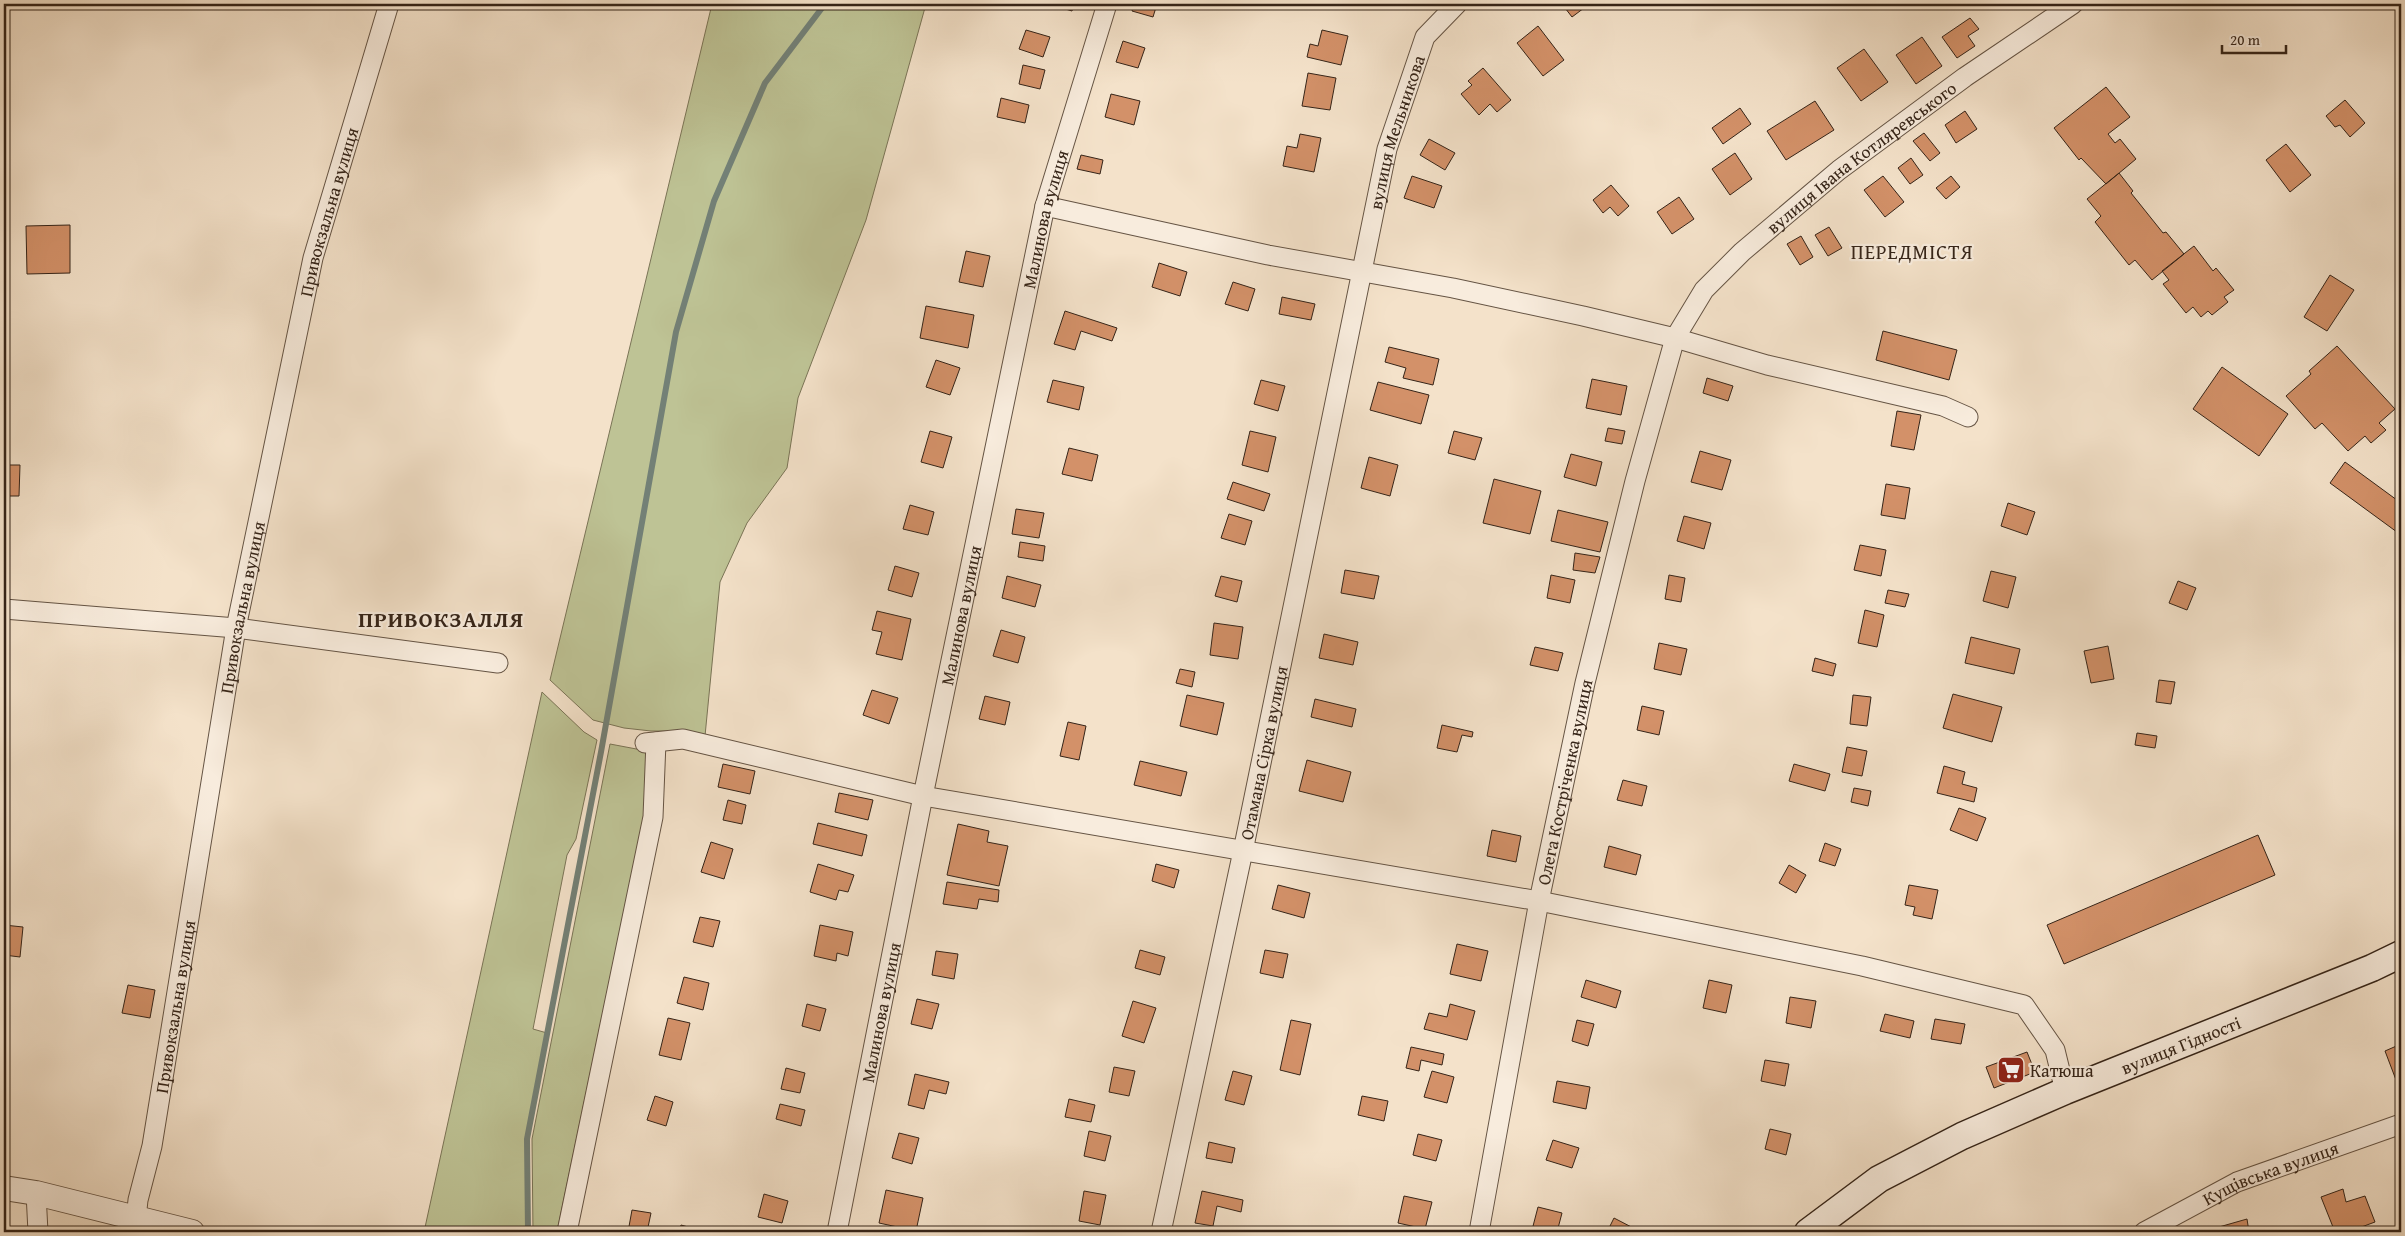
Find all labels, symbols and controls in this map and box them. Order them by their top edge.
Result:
scale bar [2222,22,2286,54]
text: 20 m [2230,29,2261,50]
street label: вулиця Мельникова [1361,51,1432,212]
street label: вулиця Івана Котляревського [1760,74,1962,240]
street label: Привокзальна вулиця [292,124,365,299]
street label: Малинова вулиця [1015,146,1075,291]
district label: ПЕРЕДМІСТЯ [1851,237,1973,266]
street label: Привокзальна вулиця [212,519,271,696]
street label: Малинова вулиця [933,543,988,688]
district label: ПРИВОКЗАЛЛЯ [358,603,524,635]
street label: Отамана Сірка вулиця [1232,663,1294,842]
street label: Олега Костріченка вулиця [1529,677,1599,887]
street label: Привокзальна вулиця [147,918,202,1095]
street label: Малинова вулиця [853,940,907,1085]
street label: вулиця Гідності [2117,1009,2245,1081]
supermarket icon: Катюша [1996,1055,2026,1085]
place label: Катюша [2030,1057,2094,1084]
street label: Кущівська вулиця [2197,1134,2342,1212]

